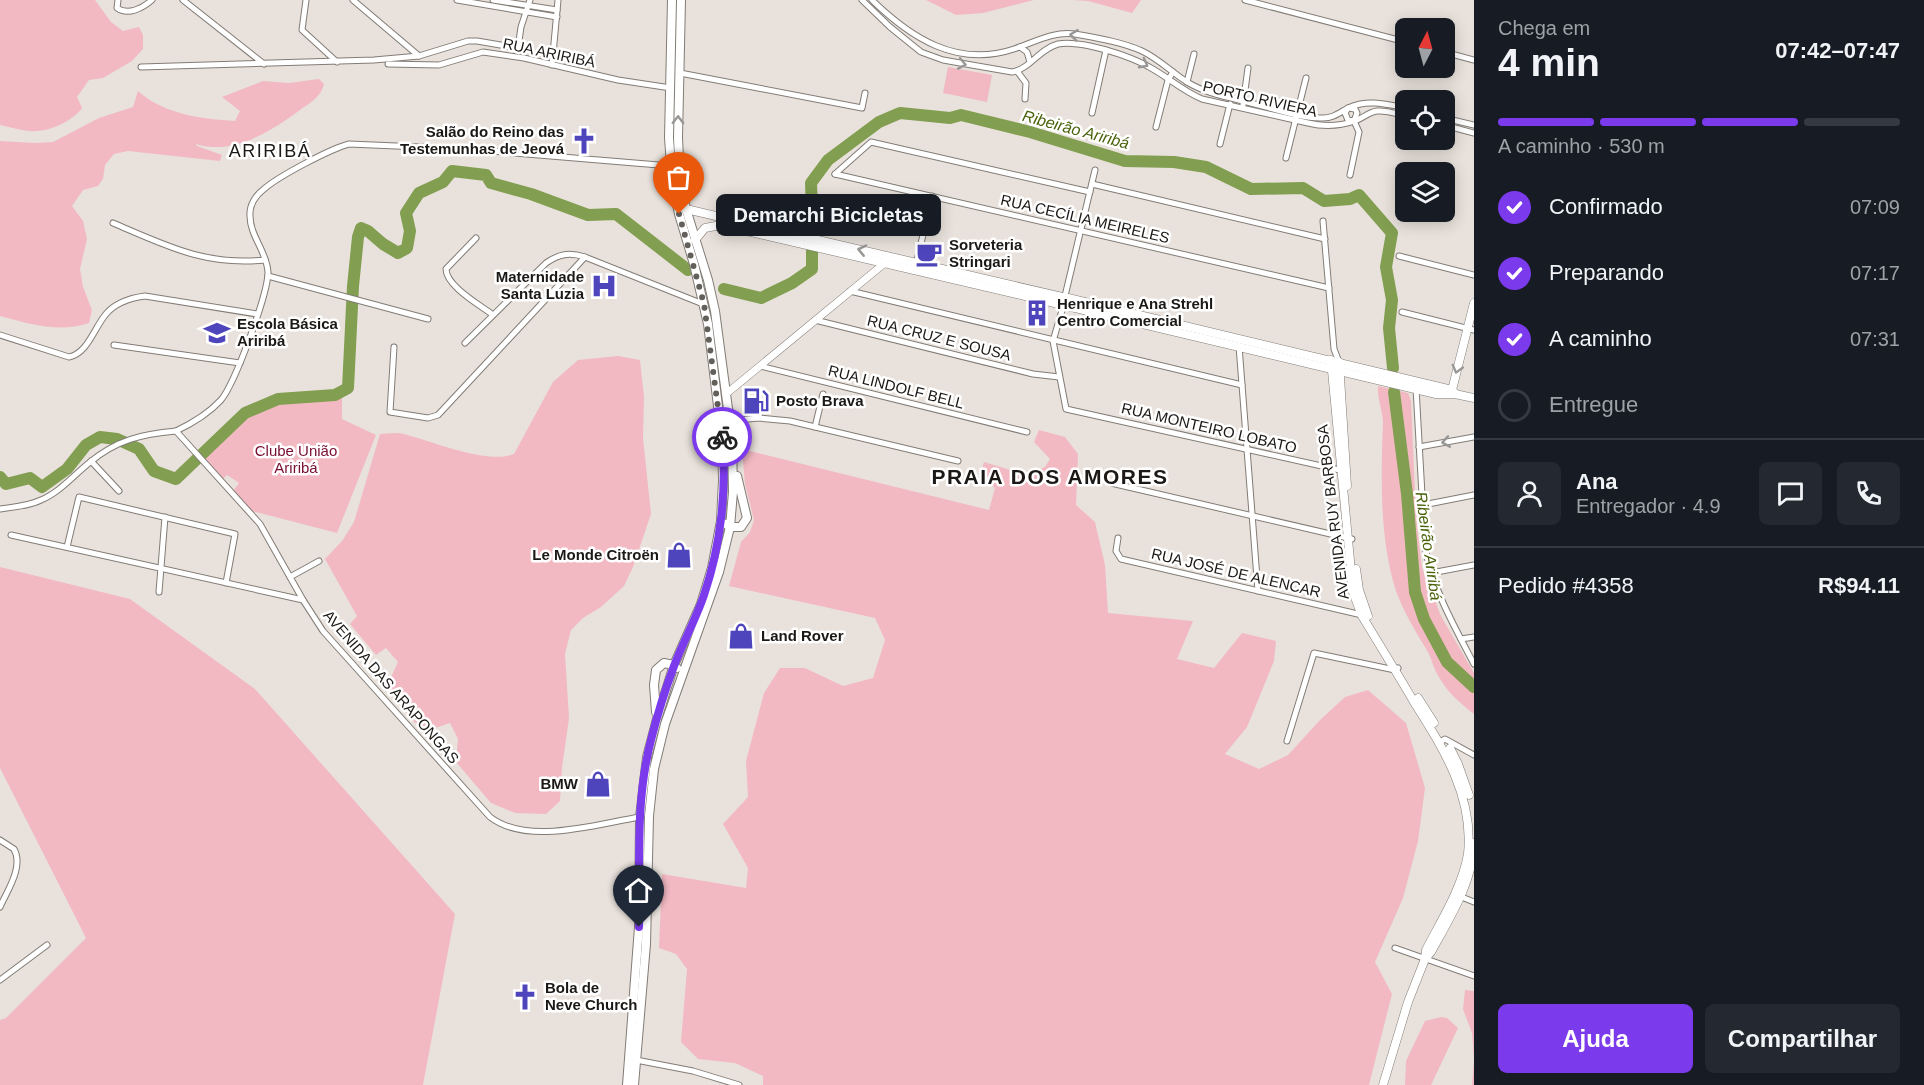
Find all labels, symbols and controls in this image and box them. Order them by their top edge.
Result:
text: Chega em [1498,17,1590,39]
north arrow [1395,18,1455,78]
map controls [1395,18,1455,222]
one-way arrow [1069,29,1079,42]
street label: RUA ARIRIBÁ [501,34,597,71]
text: 07:42–07:47 [1775,38,1900,63]
text: 4 min [1498,41,1600,84]
one-way arrow [957,57,967,70]
one-way arrow [1138,57,1148,68]
street label: PORTO RIVIERA [1201,77,1319,120]
button: locate [1395,90,1455,150]
water label: Ribeirão Ariribá [1021,107,1131,152]
one-way arrow [672,115,685,124]
place label: Salão do Reino das Testemunhas de Jeová [400,123,565,157]
church icon: Salão do Reino das Testemunhas de Jeová [569,126,599,156]
text: A caminho · 530 m [1498,135,1665,157]
district label: ARIRIBÁ [229,141,311,161]
pin [653,152,704,214]
icon: bag [662,161,695,194]
button: layers [1395,162,1455,222]
street label: RUA CECÍLIA MEIRELES [999,191,1171,246]
icon: check [1498,191,1531,224]
callout: Demarchi Bicicletas [715,193,940,235]
text: Confirmado [1549,194,1663,219]
text: 07:09 [1850,196,1900,218]
text: Demarchi Bicicletas [733,204,924,226]
place label: Sorveteria Stringari [949,236,1023,270]
cafe icon: Sorveteria Stringari [914,239,944,269]
one-way arrow [857,244,867,257]
icon: check [1498,257,1531,290]
text: Preparando [1549,260,1664,285]
text: 07:17 [1850,262,1900,284]
place label: Maternidade Santa Luzia [496,268,585,302]
hospital icon: Maternidade Santa Luzia [589,271,619,301]
place label: Henrique e Ana Strehl Centro Comercial [1057,295,1213,329]
building icon: Henrique e Ana Strehl Centro Comercial [1022,298,1052,328]
street label: RUA CRUZ E SOUSA [865,311,1013,364]
place label: Escola Básica Ariribá [237,315,339,349]
school or university icon: Escola Básica Ariribá [202,318,232,348]
icon: check [1498,323,1531,356]
text: A caminho [1549,326,1652,351]
text: 07:31 [1850,328,1900,350]
street label: RUA LINDOLF BELL [827,361,966,412]
one-way arrow [1452,364,1464,374]
fuel station icon: Posto Brava [741,386,771,416]
place label: Posto Brava [776,392,864,409]
text: Entregue [1549,392,1638,417]
street label: RUA MONTEIRO LOBATO [1120,399,1298,456]
courier [692,407,752,467]
icon: bike [706,421,739,454]
street label: AVENIDA RUY BARBOSA [1313,424,1352,601]
one-way arrow [1442,435,1452,448]
park label: Clube União Ariribá [255,442,337,476]
button: person [1498,462,1561,525]
button: chat [1759,462,1822,525]
button: phone [1837,462,1900,525]
district label: PRAIA DOS AMORES [931,465,1169,488]
text: Ana [1576,469,1618,494]
water label: Ribeirão Ariribá [1412,491,1445,602]
text: Entregador · 4.9 [1576,495,1721,517]
shop icon: Le Monde Citroën [664,540,694,570]
street label: RUA JOSÉ DE ALENCAR [1150,545,1323,600]
place label: Le Monde Citroën [532,546,659,563]
text: Pedido #4358 [1498,573,1634,598]
text: R$94.11 [1818,573,1900,598]
street label: AVENIDA DAS ARAPONGAS [320,607,463,767]
shop icon: Land Rover [726,621,756,651]
place label: Land Rover [761,627,844,644]
shop icon: BMW [583,769,613,799]
place label: BMW [541,775,579,792]
pin [613,865,664,927]
icon: home [622,874,655,907]
place label: Bola de Neve Church [545,979,638,1013]
church icon: Bola de Neve Church [510,982,540,1012]
button: Ajuda [1498,1004,1693,1073]
button: Compartilhar [1705,1004,1900,1073]

